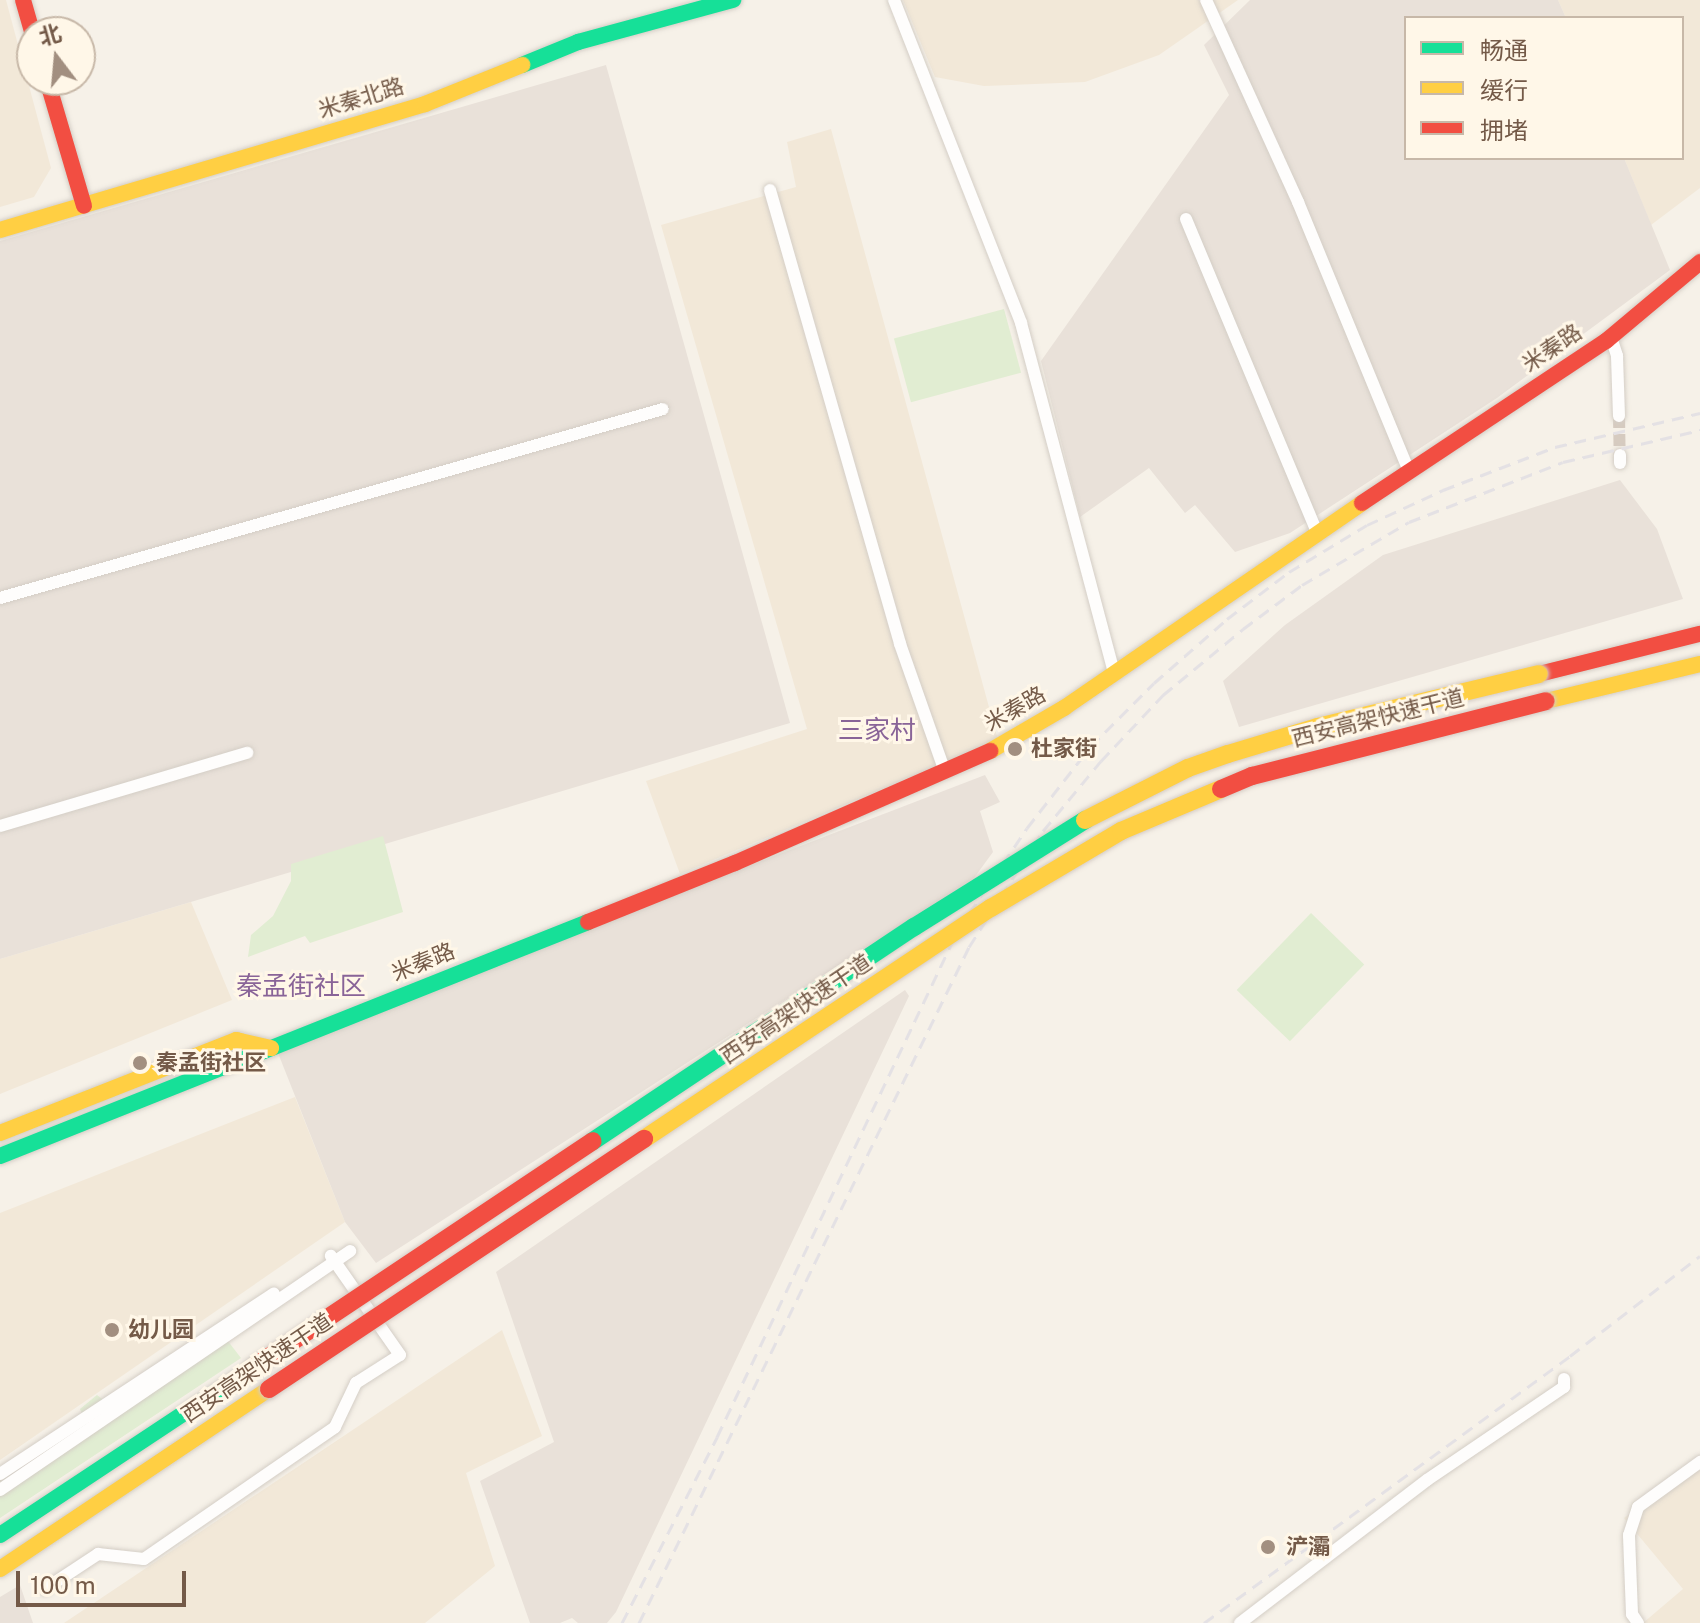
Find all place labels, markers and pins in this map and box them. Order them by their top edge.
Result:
place label: 杜家街 [1031,736,1097,762]
marker: 杜家街 [1006,740,1024,758]
place label: 秦孟街社区 [156,1050,266,1076]
marker: 秦孟街社区 [131,1054,149,1072]
place label: 幼儿园 [128,1317,194,1343]
marker: 幼儿园 [103,1321,121,1339]
place label: 浐灞 [1286,1534,1330,1560]
marker: 浐灞 [1257,1536,1279,1558]

